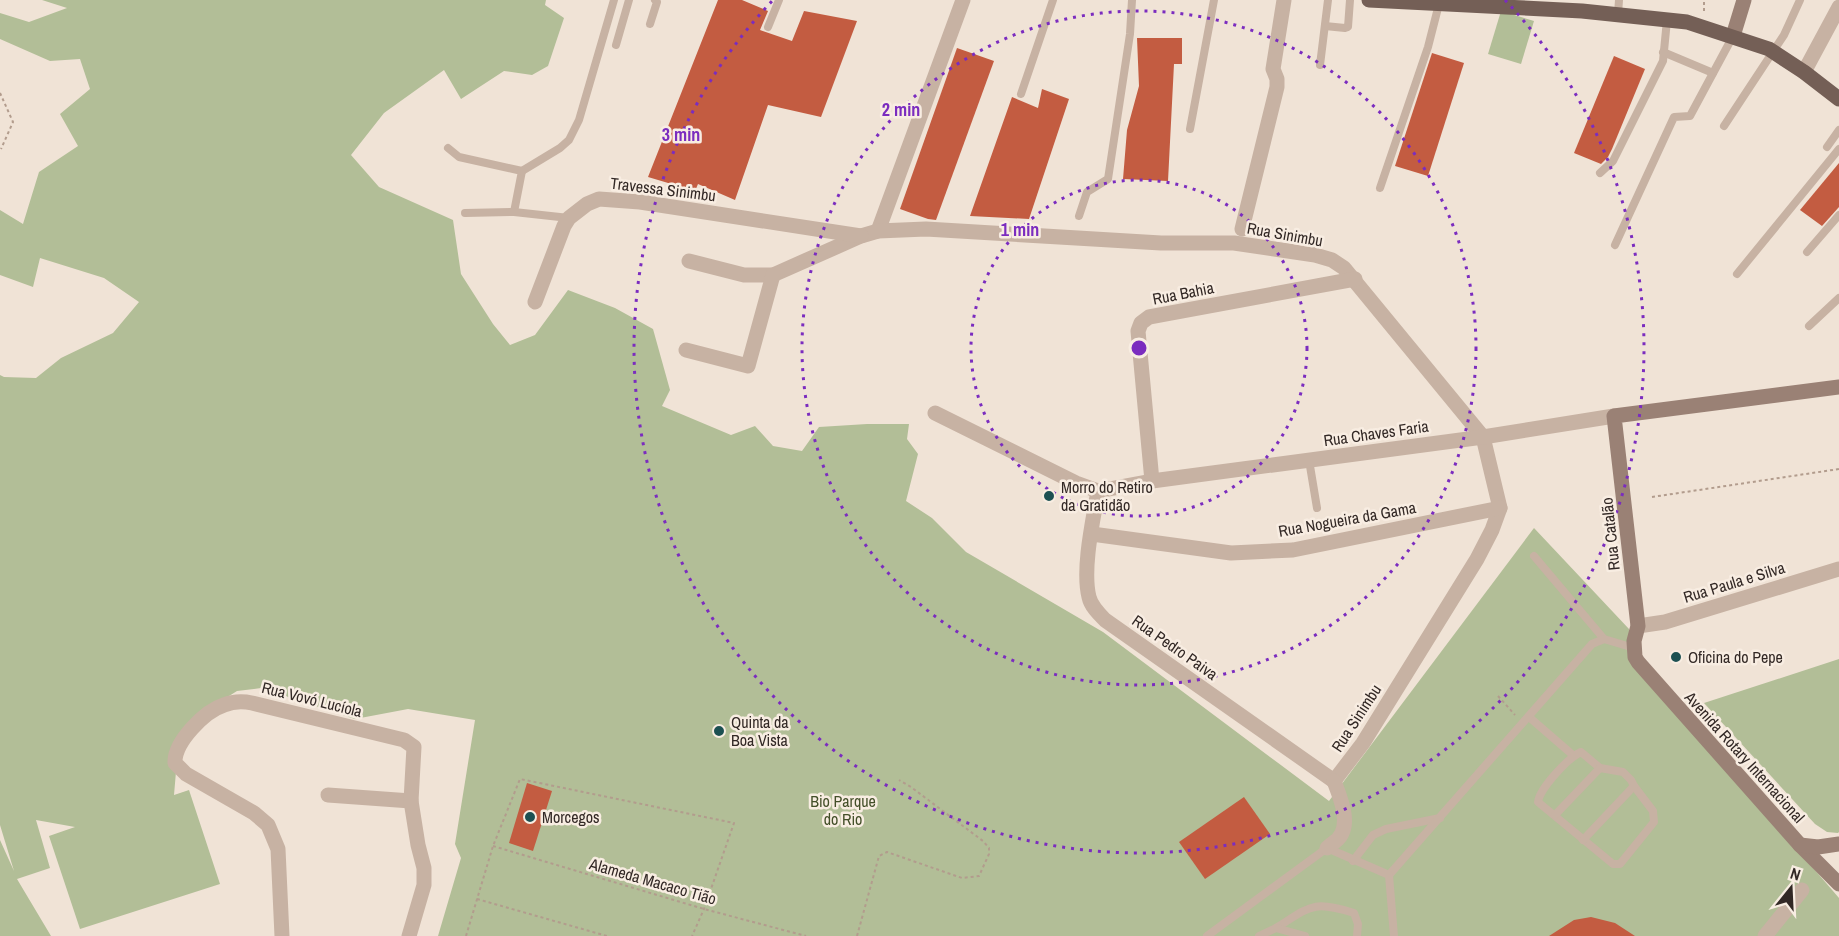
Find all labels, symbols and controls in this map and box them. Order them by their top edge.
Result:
text: 2 min [882,97,920,122]
text: 3 min [662,122,700,147]
street label: Travessa Sinimbu [609,172,717,206]
text: 1 min [1001,217,1039,242]
street label: Rua Sinimbu [1245,217,1325,251]
street label: Rua Bahia [1150,276,1216,310]
centre of rings [1129,338,1149,358]
street label: Rua Chaves Faria [1322,415,1431,451]
place label: Morro do Retiro da Gratidão [1061,476,1153,516]
marker: Morro do Retiro da Gratidão [1042,489,1056,503]
street label: Rua Nogueira da Gama [1276,496,1418,542]
street label: Rua Catalão [1595,497,1625,571]
street label: Rua Paula e Silva [1681,556,1788,608]
street label: Rua Pedro Paiva [1128,609,1223,685]
place label: Oficina do Pepe [1688,646,1783,668]
marker: Oficina do Pepe [1669,650,1683,664]
street label: Rua Vovó Lucíola [259,676,365,722]
street label: Rua Sinimbu [1326,680,1386,756]
street label: Avenida Rotary Internacional [1679,686,1810,827]
place label: Quinta da Boa Vista [731,711,789,751]
marker: Quinta da Boa Vista [712,724,726,738]
park label: Bio Parque do Rio [810,790,876,830]
place label: Morcegos [542,806,600,828]
marker: Morcegos [523,810,537,824]
street label: Alameda Macaco Tião [586,852,719,910]
north arrow [1761,858,1821,918]
text: N [1788,862,1804,886]

